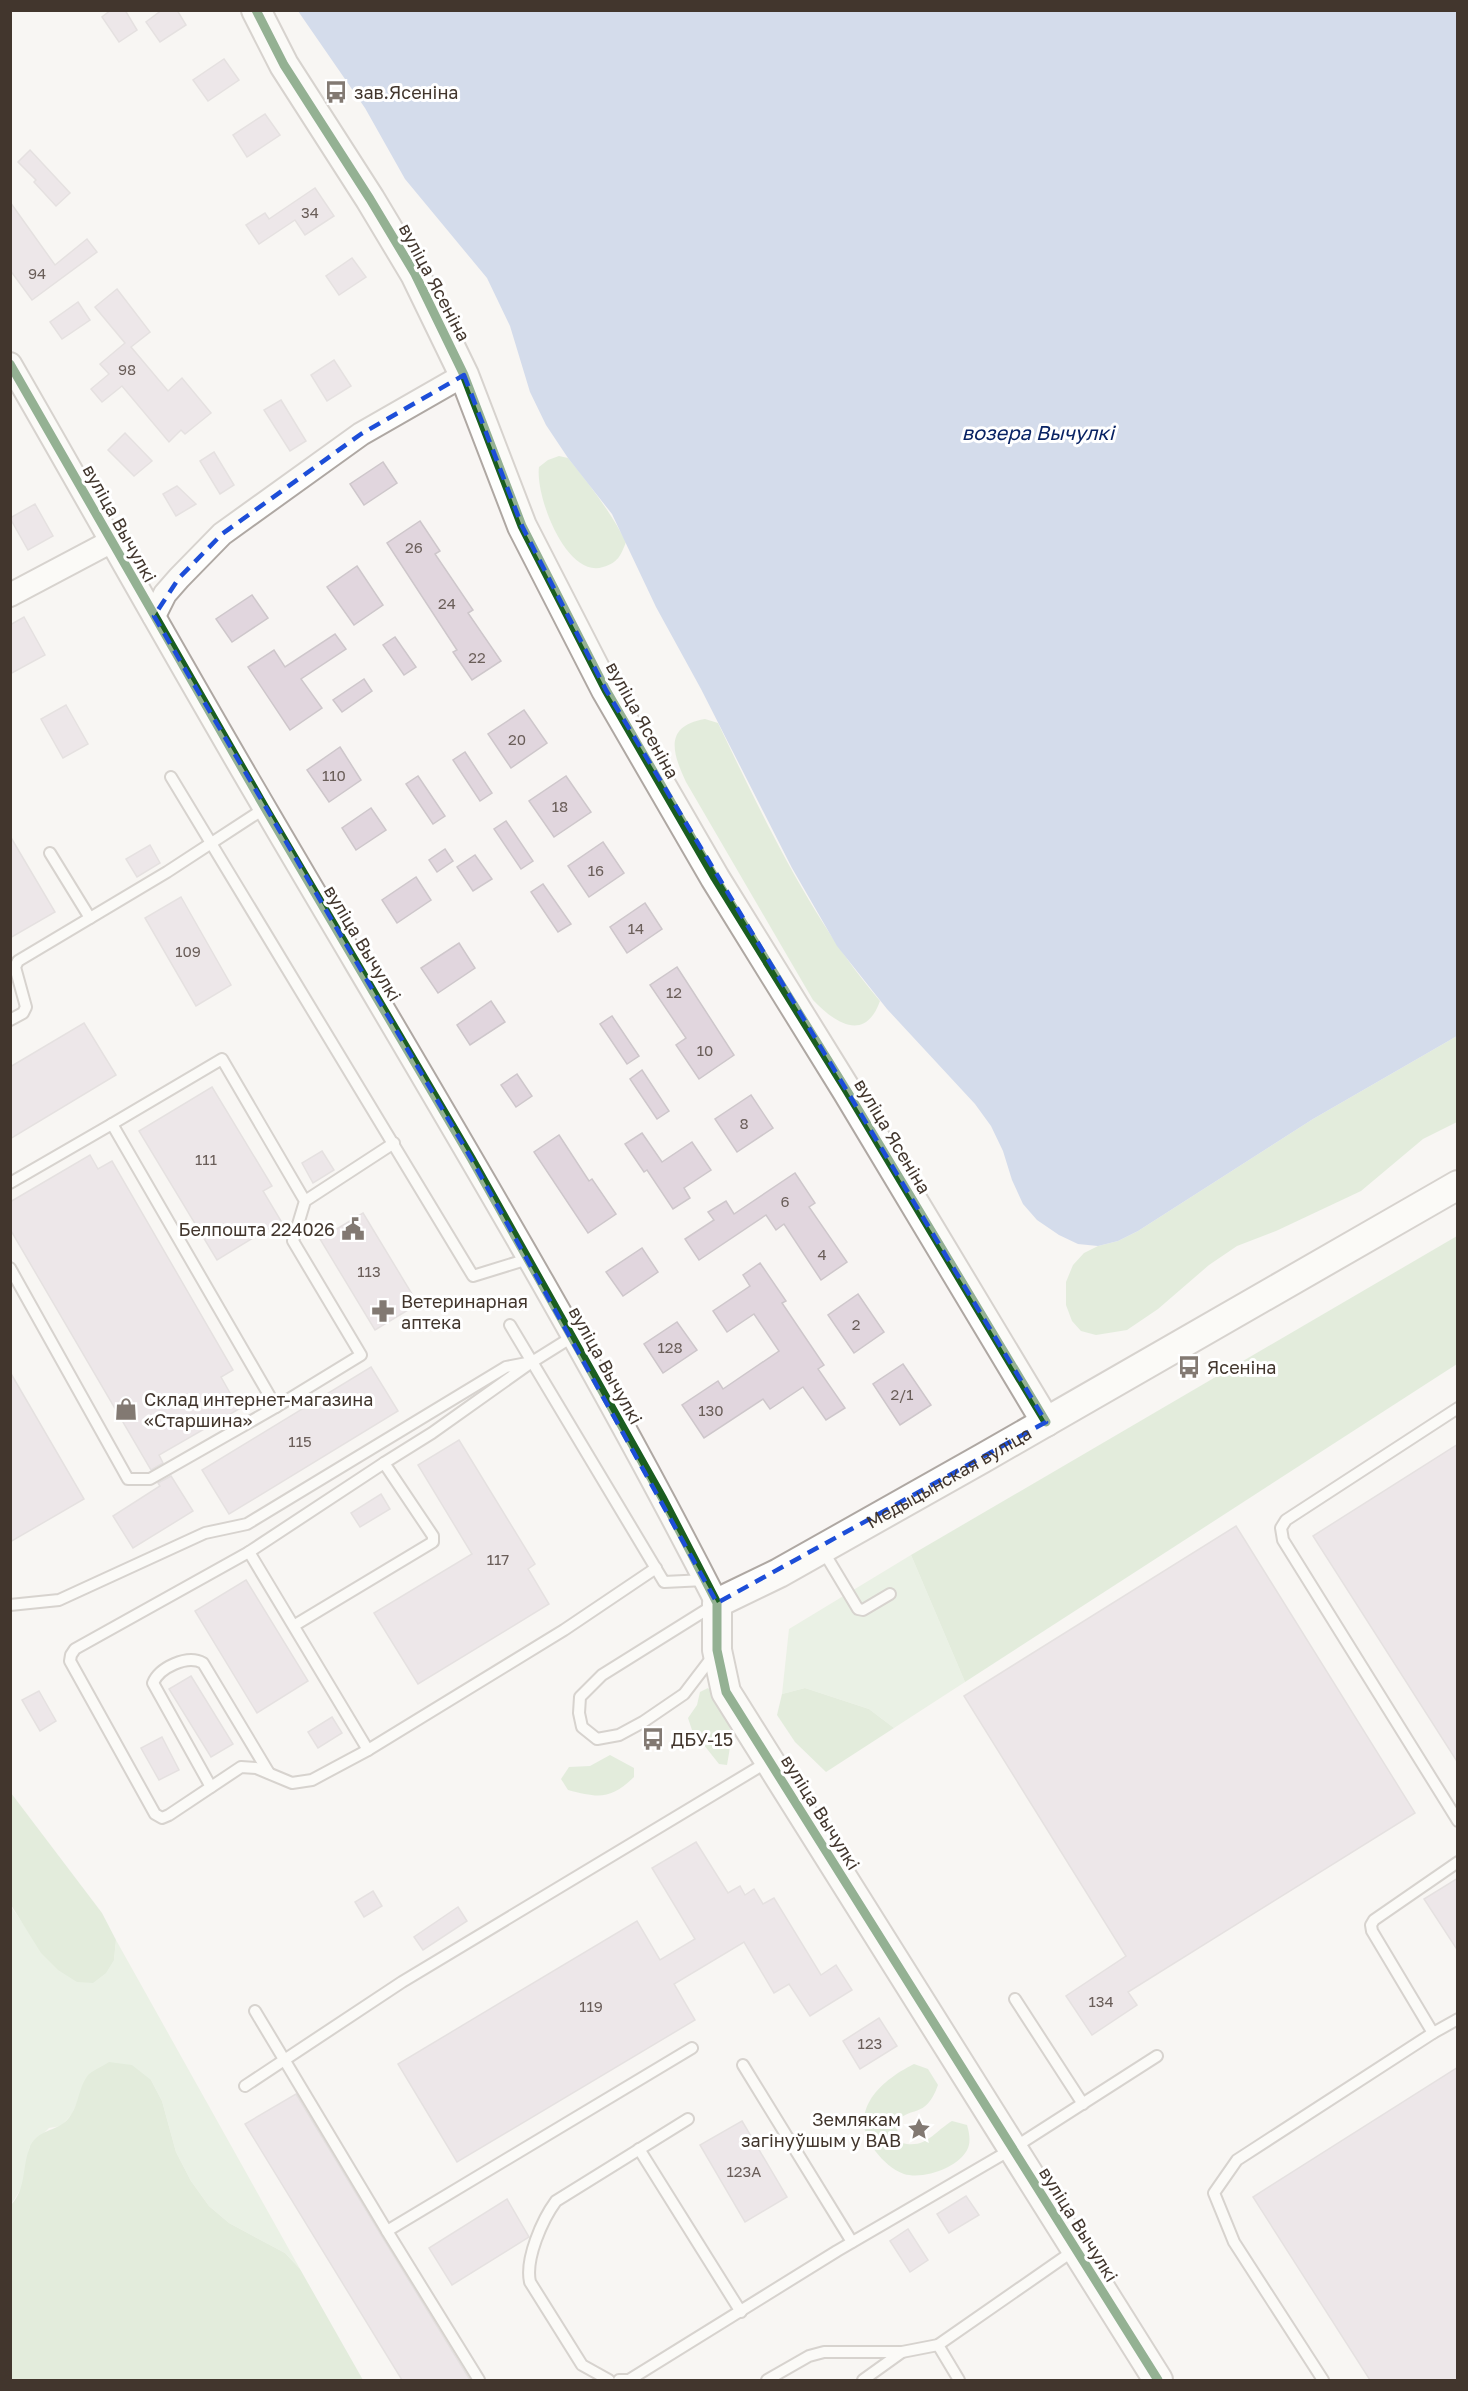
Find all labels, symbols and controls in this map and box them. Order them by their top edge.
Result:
bus stop icon: зав.Ясеніна [323,79,349,105]
place label: зав.Ясеніна [354,81,459,103]
house number: 34 [301,203,319,221]
street label: вуліца Ясеніна [395,219,475,345]
house number: 94 [28,264,46,282]
house number: 98 [118,360,136,378]
water label: возера Вычулкі [962,420,1117,445]
street label: вуліца Вычулкі [78,460,162,586]
house number: 26 [405,538,423,556]
house number: 24 [438,594,456,612]
house number: 22 [468,648,486,666]
street label: вуліца Ясеніна [602,658,684,782]
house number: 20 [508,730,526,748]
house number: 110 [322,766,346,784]
house number: 18 [552,797,568,815]
house number: 16 [588,861,604,879]
street label: вуліца Вычулкі [320,881,406,1005]
house number: 14 [628,919,644,937]
house number: 109 [175,942,201,960]
house number: 12 [666,983,682,1001]
house number: 10 [697,1041,713,1059]
street label: вуліца Ясеніна [850,1074,936,1198]
house number: 8 [739,1114,749,1132]
house number: 111 [195,1150,217,1168]
house number: 6 [780,1192,790,1210]
public building icon: Белпошта 224026 [340,1216,366,1242]
place label: Белпошта 224026 [179,1218,335,1240]
house number: 4 [817,1245,827,1263]
house number: 113 [357,1262,381,1280]
place label: Ветеринарная аптека [401,1290,528,1333]
pharmacy icon: Ветеринарная аптека [370,1298,396,1324]
street label: вуліца Вычулкі [564,1302,648,1428]
house number: 2 [852,1315,860,1333]
house number: 128 [657,1338,683,1356]
bus stop icon: Ясеніна [1176,1354,1202,1380]
place label: Ясеніна [1207,1356,1277,1378]
house number: 2/1 [890,1385,914,1403]
place label: Склад интернет-магазина «Старшина» [144,1388,373,1431]
shop icon: Склад интернет-магазина «Старшина» [113,1396,139,1422]
house number: 130 [698,1401,724,1419]
street label: Медыцынская вуліца [862,1422,1035,1533]
house number: 115 [288,1432,312,1450]
house number: 117 [487,1550,509,1568]
bus stop icon: ДБУ-15 [640,1726,666,1752]
place label: ДБУ-15 [671,1728,733,1750]
street label: вуліца Вычулкі [777,1750,865,1874]
house number: 134 [1088,1992,1114,2010]
house number: 119 [579,1997,603,2015]
house number: 123 [858,2034,882,2052]
place label: Землякам загінуўшым у ВАВ [741,2108,901,2151]
place icon: Землякам загінуўшым у ВАВ [906,2116,932,2142]
house number: 123А [727,2162,761,2180]
street label: вуліца Вычулкі [1035,2162,1123,2286]

